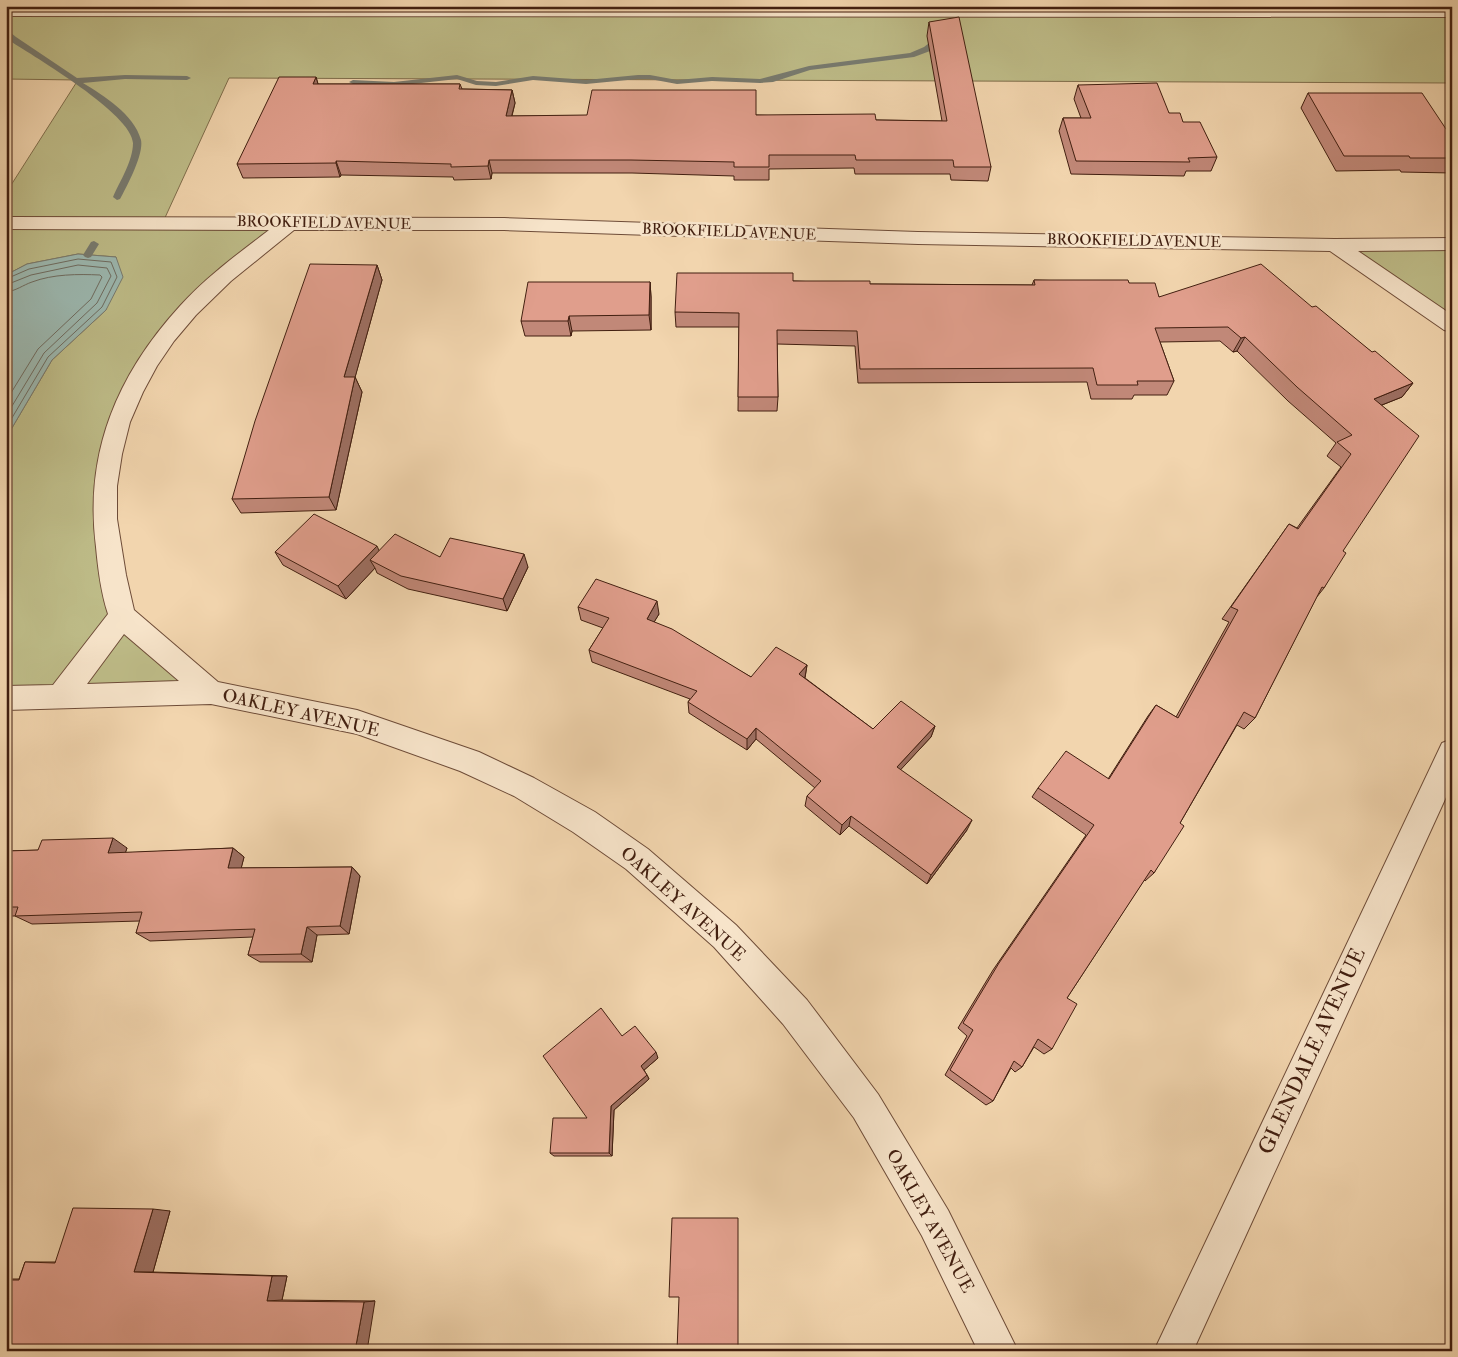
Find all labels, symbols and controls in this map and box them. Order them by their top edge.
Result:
street label: BROOKFIELD AVENUE [237,212,411,234]
street label: BROOKFIELD AVENUE [642,219,817,245]
street label: BROOKFIELD AVENUE [1047,230,1221,252]
street label: OAKLEY AVENUE [220,684,382,742]
street label: OAKLEY AVENUE [616,842,750,966]
street label: GLENDALE AVENUE [1252,943,1372,1159]
street label: OAKLEY AVENUE [881,1145,979,1297]

